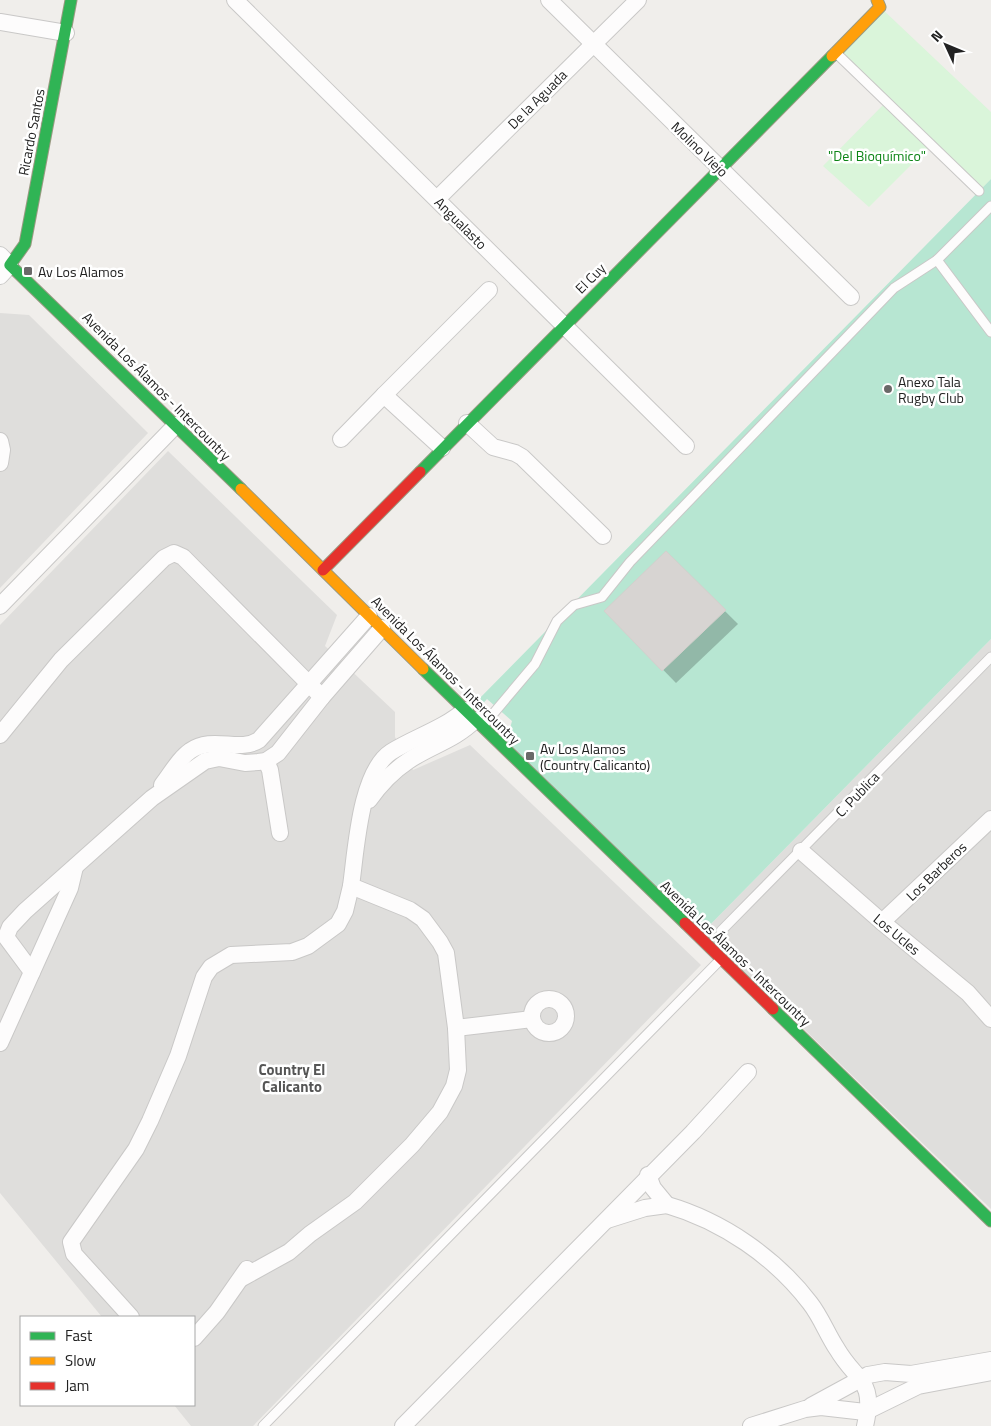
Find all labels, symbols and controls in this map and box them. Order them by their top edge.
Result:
north arrow [921,20,971,70]
text: N [925,25,947,46]
street label: De la Aguada [502,64,572,134]
street label: Ricardo Santos [12,87,50,177]
street label: Molino Viejo [667,116,733,182]
park label: "Del Bioquímico" [828,145,926,166]
street label: Angualasto [430,192,492,254]
street label: El Cuy [570,258,610,298]
place label: Av Los Alamos [38,261,124,282]
marker: Av Los Alamos [22,265,34,277]
street label: Avenida Los Álamos - Intercountry [78,307,236,465]
place label: Anexo Tala Rugby Club [898,371,964,408]
marker: Anexo Tala Rugby Club [882,383,894,395]
street label: Avenida Los Álamos - Intercountry [367,591,525,749]
place label: Av Los Alamos (Country Calicanto) [540,738,650,775]
marker: Av Los Alamos (Country Calicanto) [524,750,536,762]
street label: C. Publica [830,766,884,822]
street label: Los Barberos [901,837,971,905]
street label: Avenida Los Álamos - Intercountry [656,875,816,1031]
street label: Los Ucles [869,908,925,960]
district label: Country El Calicanto [259,1058,325,1098]
legend [20,1316,195,1406]
text: Fast [65,1324,93,1347]
text: Slow [65,1349,96,1372]
text: Jam [65,1374,89,1397]

